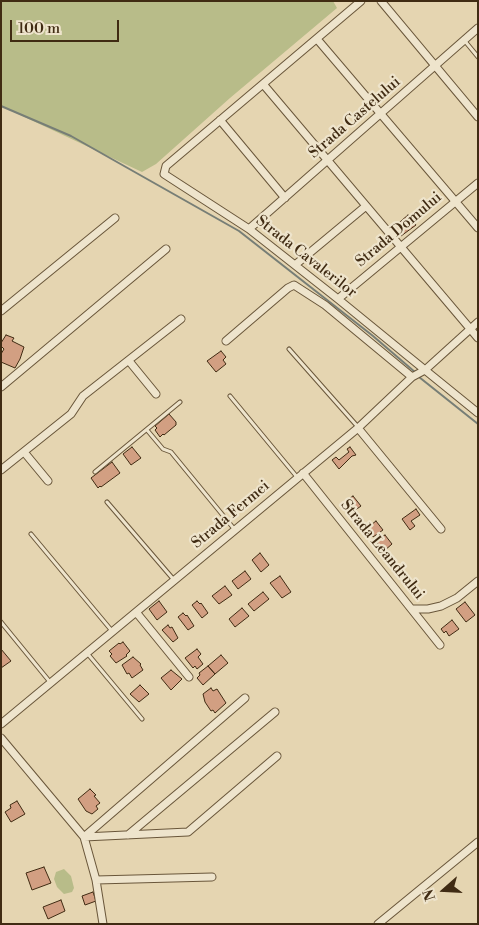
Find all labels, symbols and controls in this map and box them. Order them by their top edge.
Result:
scale bar [12,10,121,42]
text: 100 m [18,19,60,38]
street label: Strada Castelului [306,73,404,163]
street label: Strada Domului [352,189,446,271]
street label: Strada Cavalerilor [252,212,360,302]
street label: Strada Fermei [188,477,274,553]
street label: Strada Leandrului [336,497,428,603]
north arrow [419,865,469,915]
text: N [420,887,440,903]

